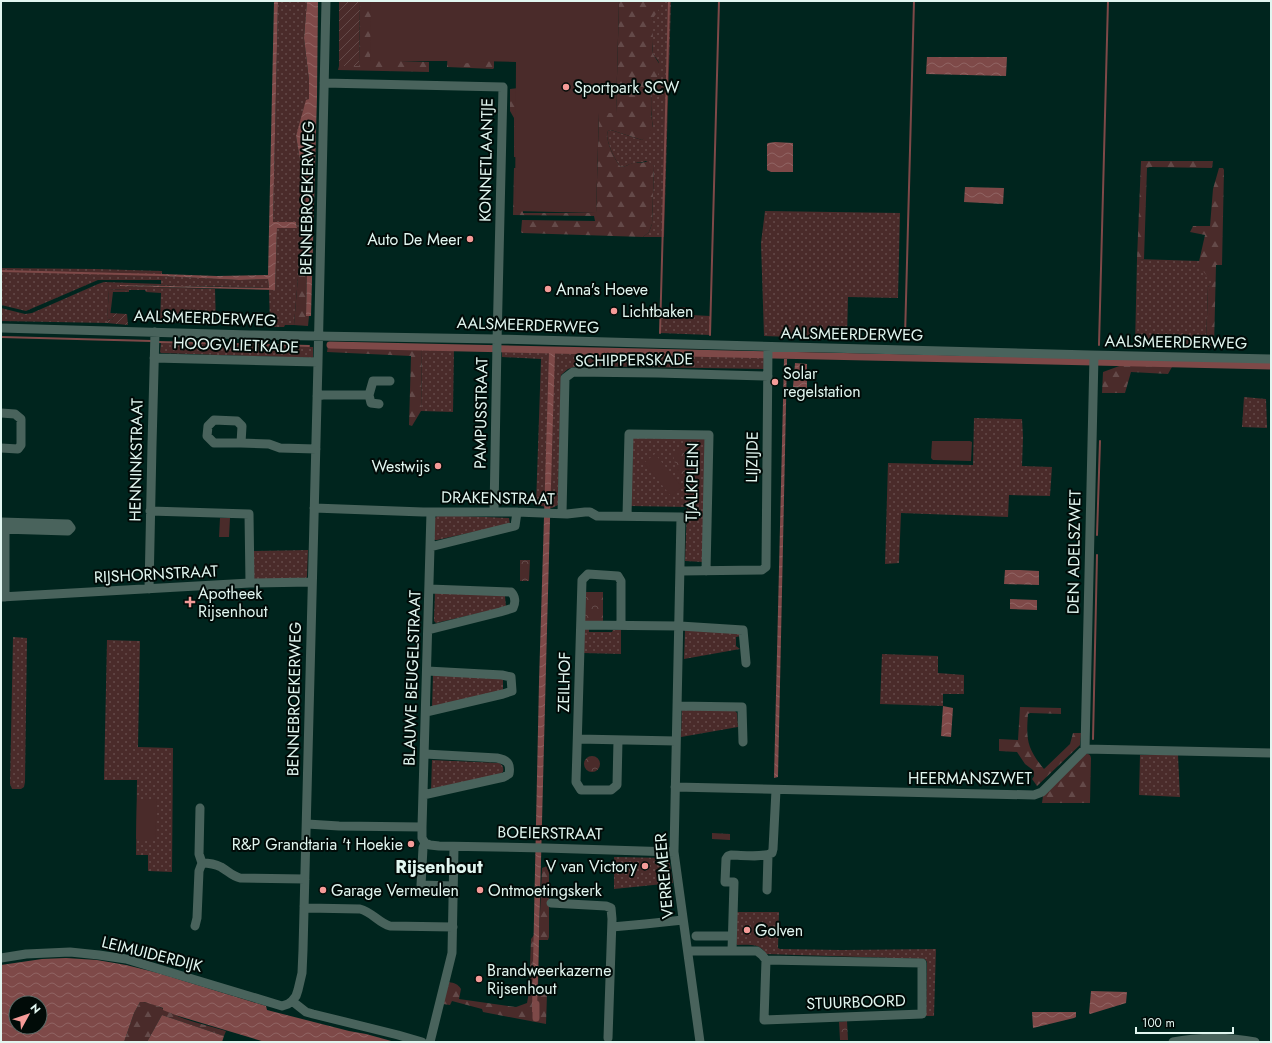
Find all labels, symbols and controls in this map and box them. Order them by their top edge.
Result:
place label: Sportpark SCW [574,76,680,99]
marker: Sportpark SCW [561,82,571,92]
street label: KONNETLAANTJE [473,98,499,222]
street label: BENNEBROEKERWEG [294,121,320,275]
place label: Auto De Meer [367,228,463,251]
marker: Auto De Meer [465,234,475,244]
place label: Anna's Hoeve [556,278,648,301]
marker: Anna's Hoeve [543,284,553,294]
place label: Lichtbaken [622,300,694,323]
street label: AALSMEERDERWEG [133,304,277,332]
marker: Lichtbaken [609,306,619,316]
street label: AALSMEERDERWEG [456,311,600,339]
street label: AALSMEERDERWEG [780,321,924,347]
street label: AALSMEERDERWEG [1104,329,1248,355]
street label: HOOGVLIETKADE [173,331,299,359]
street label: SCHIPPERSKADE [575,347,693,373]
street label: PAMPUSSTRAAT [469,356,493,469]
place label: Solar regelstation [783,362,861,403]
marker: Solar regelstation [770,377,780,387]
street label: HENNINKSTRAAT [123,398,149,522]
street label: LIJZIJDE [740,431,764,483]
street label: TJALKPLEIN [680,442,704,522]
place label: Westwijs [371,455,430,478]
marker: Westwijs [433,461,443,471]
street label: DRAKENSTRAAT [441,486,556,511]
street label: DEN ADELSZWET [1061,489,1087,614]
street label: RIJSHORNSTRAAT [93,559,219,589]
place label: Apotheek Rijsenhout [198,582,268,623]
street label: BLAUWE BEUGELSTRAAT [397,589,427,766]
marker: Apotheek Rijsenhout [185,597,195,607]
street label: BENNEBROEKERWEG [281,622,307,776]
street label: ZEILHOF [552,651,576,713]
street label: HEERMANSZWET [908,767,1033,790]
street label: BOEIERSTRAAT [497,821,603,845]
street label: VERREMEER [649,832,679,920]
place label: R&P Grandtaria 't Hoekie [232,833,403,856]
marker: R&P Grandtaria 't Hoekie [406,839,416,849]
district label: Rijsenhout [395,854,483,880]
place label: V van Victory [546,855,638,878]
marker: V van Victory [640,861,650,871]
place label: Garage Vermeulen [331,879,459,902]
place label: Ontmoetingskerk [488,879,603,902]
marker: Garage Vermeulen [318,885,328,895]
marker: Ontmoetingskerk [475,885,485,895]
place label: Golven [755,919,803,942]
marker: Golven [742,925,752,935]
street label: LEIMUIDERDIJK [99,930,205,978]
place label: Brandweerkazerne Rijsenhout [487,959,611,1000]
marker: Brandweerkazerne Rijsenhout [474,974,484,984]
street label: STUURBOORD [806,989,906,1015]
north arrow [8,995,48,1035]
text: N [27,1000,45,1017]
scale bar [1136,1009,1233,1035]
text: 100 m [1142,1014,1175,1032]

